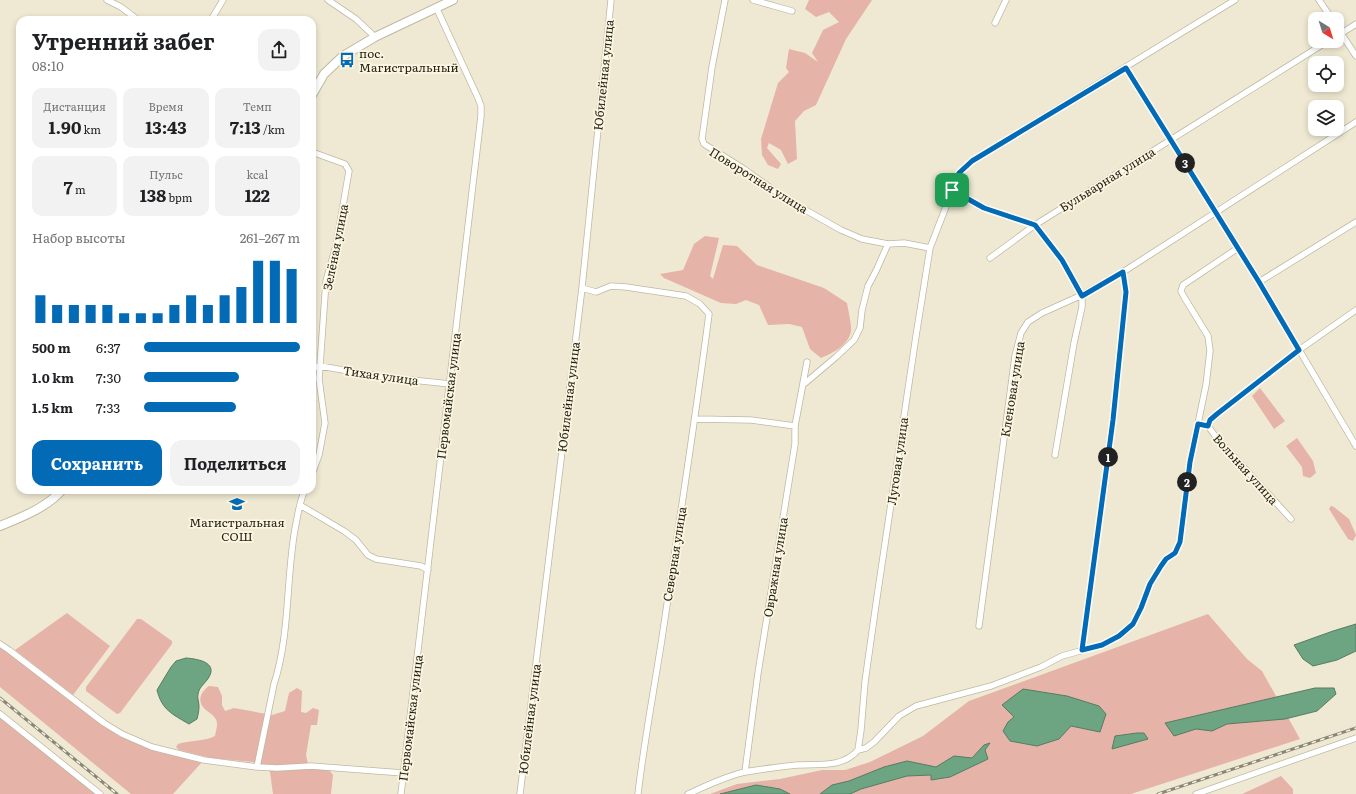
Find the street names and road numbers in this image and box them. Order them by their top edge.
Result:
street label: Юбилейная улица [588,18,618,131]
street label: Поворотная улица [706,142,812,218]
street label: Бульварная улица [1056,142,1159,216]
street label: Зелёная улица [318,202,352,292]
street label: Первомайская улица [431,331,465,460]
street label: Кленовая улица [996,339,1029,438]
street label: Юбилейная улица [552,340,584,453]
street label: Тихая улица [342,361,420,389]
street label: Луговая улица [882,415,912,506]
street label: Вольная улица [1209,430,1283,509]
street label: Северная улица [658,505,690,603]
street label: Овражная улица [758,515,792,618]
street label: Первомайская улица [393,653,427,782]
street label: Юбилейная улица [513,662,545,775]

